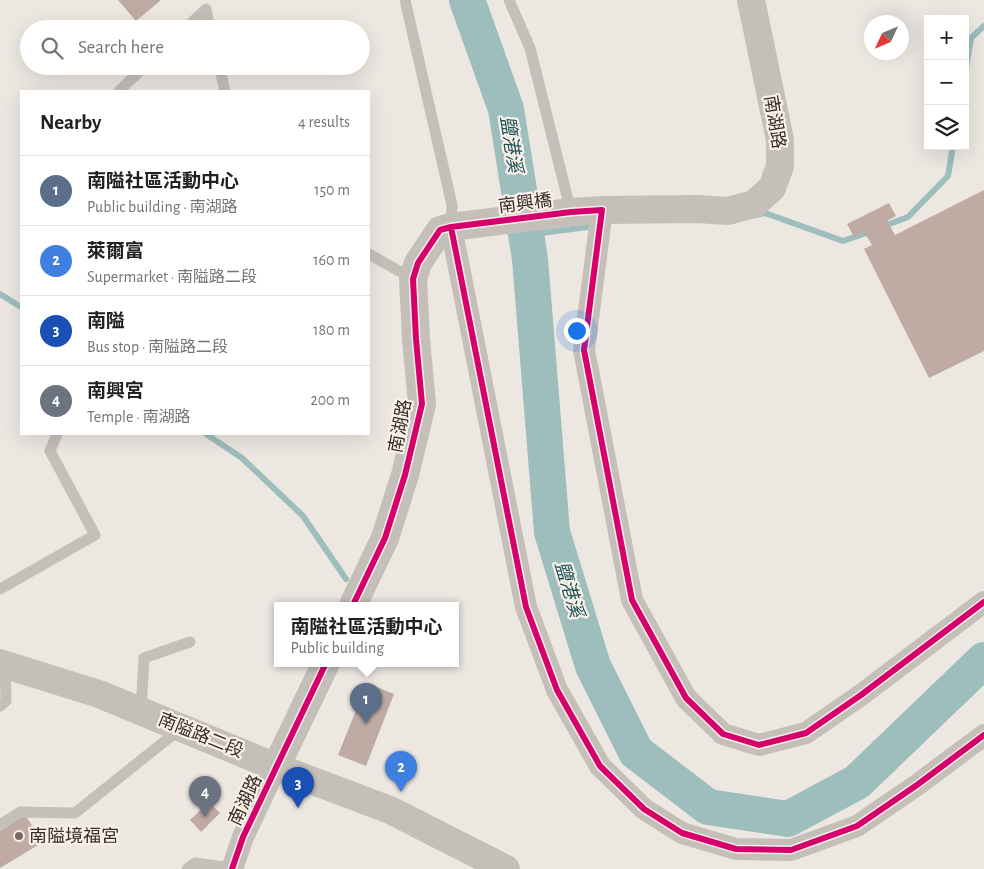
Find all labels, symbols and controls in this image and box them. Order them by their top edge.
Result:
north arrow [864,15,909,60]
map controls [924,15,969,150]
button: + [924,15,969,60]
search box [20,20,370,75]
icon: search [38,34,66,62]
text: Search here [78,38,164,57]
button: − [924,60,969,105]
street label: 南湖路 [761,94,789,150]
button: layers [924,105,969,150]
text: Nearby [40,112,101,133]
text: 4 results [298,114,350,130]
water label: 鹽港溪 [497,114,526,177]
text: 南隘社區活動中心 [87,172,239,191]
text: 1 [53,182,59,198]
text: 150 m [314,182,350,198]
street label: 南興橋 [497,190,553,216]
text: Public building · 南湖路 [87,199,237,215]
text: 萊爾富 [87,242,144,261]
text: 2 [52,252,60,268]
text: 160 m [313,252,350,268]
text: Supermarket · 南隘路二段 [87,269,257,285]
text: 南隘 [87,312,125,331]
your location [564,318,590,344]
text: 3 [53,322,59,338]
text: 180 m [313,322,350,338]
text: Bus stop · 南隘路二段 [87,339,228,355]
text: 南興宮 [87,382,144,401]
text: 4 [52,392,60,408]
text: 200 m [310,392,350,408]
street label: 南湖路 [385,398,415,454]
text: Temple · 南湖路 [87,409,190,425]
water label: 鹽港溪 [551,559,588,622]
popup [274,602,459,667]
text: 南隘社區活動中心 [290,618,443,637]
text: Public building [290,640,384,656]
pin: 1 [350,683,382,724]
street label: 南隘路二段 [156,709,246,761]
pin: 2 [385,751,417,792]
pin: 3 [282,767,314,808]
street label: 南湖路 [225,771,265,829]
pin: 4 [189,776,221,817]
place label: 南隘境福宮 [29,826,119,846]
marker: 南隘境福宮 [13,830,25,842]

